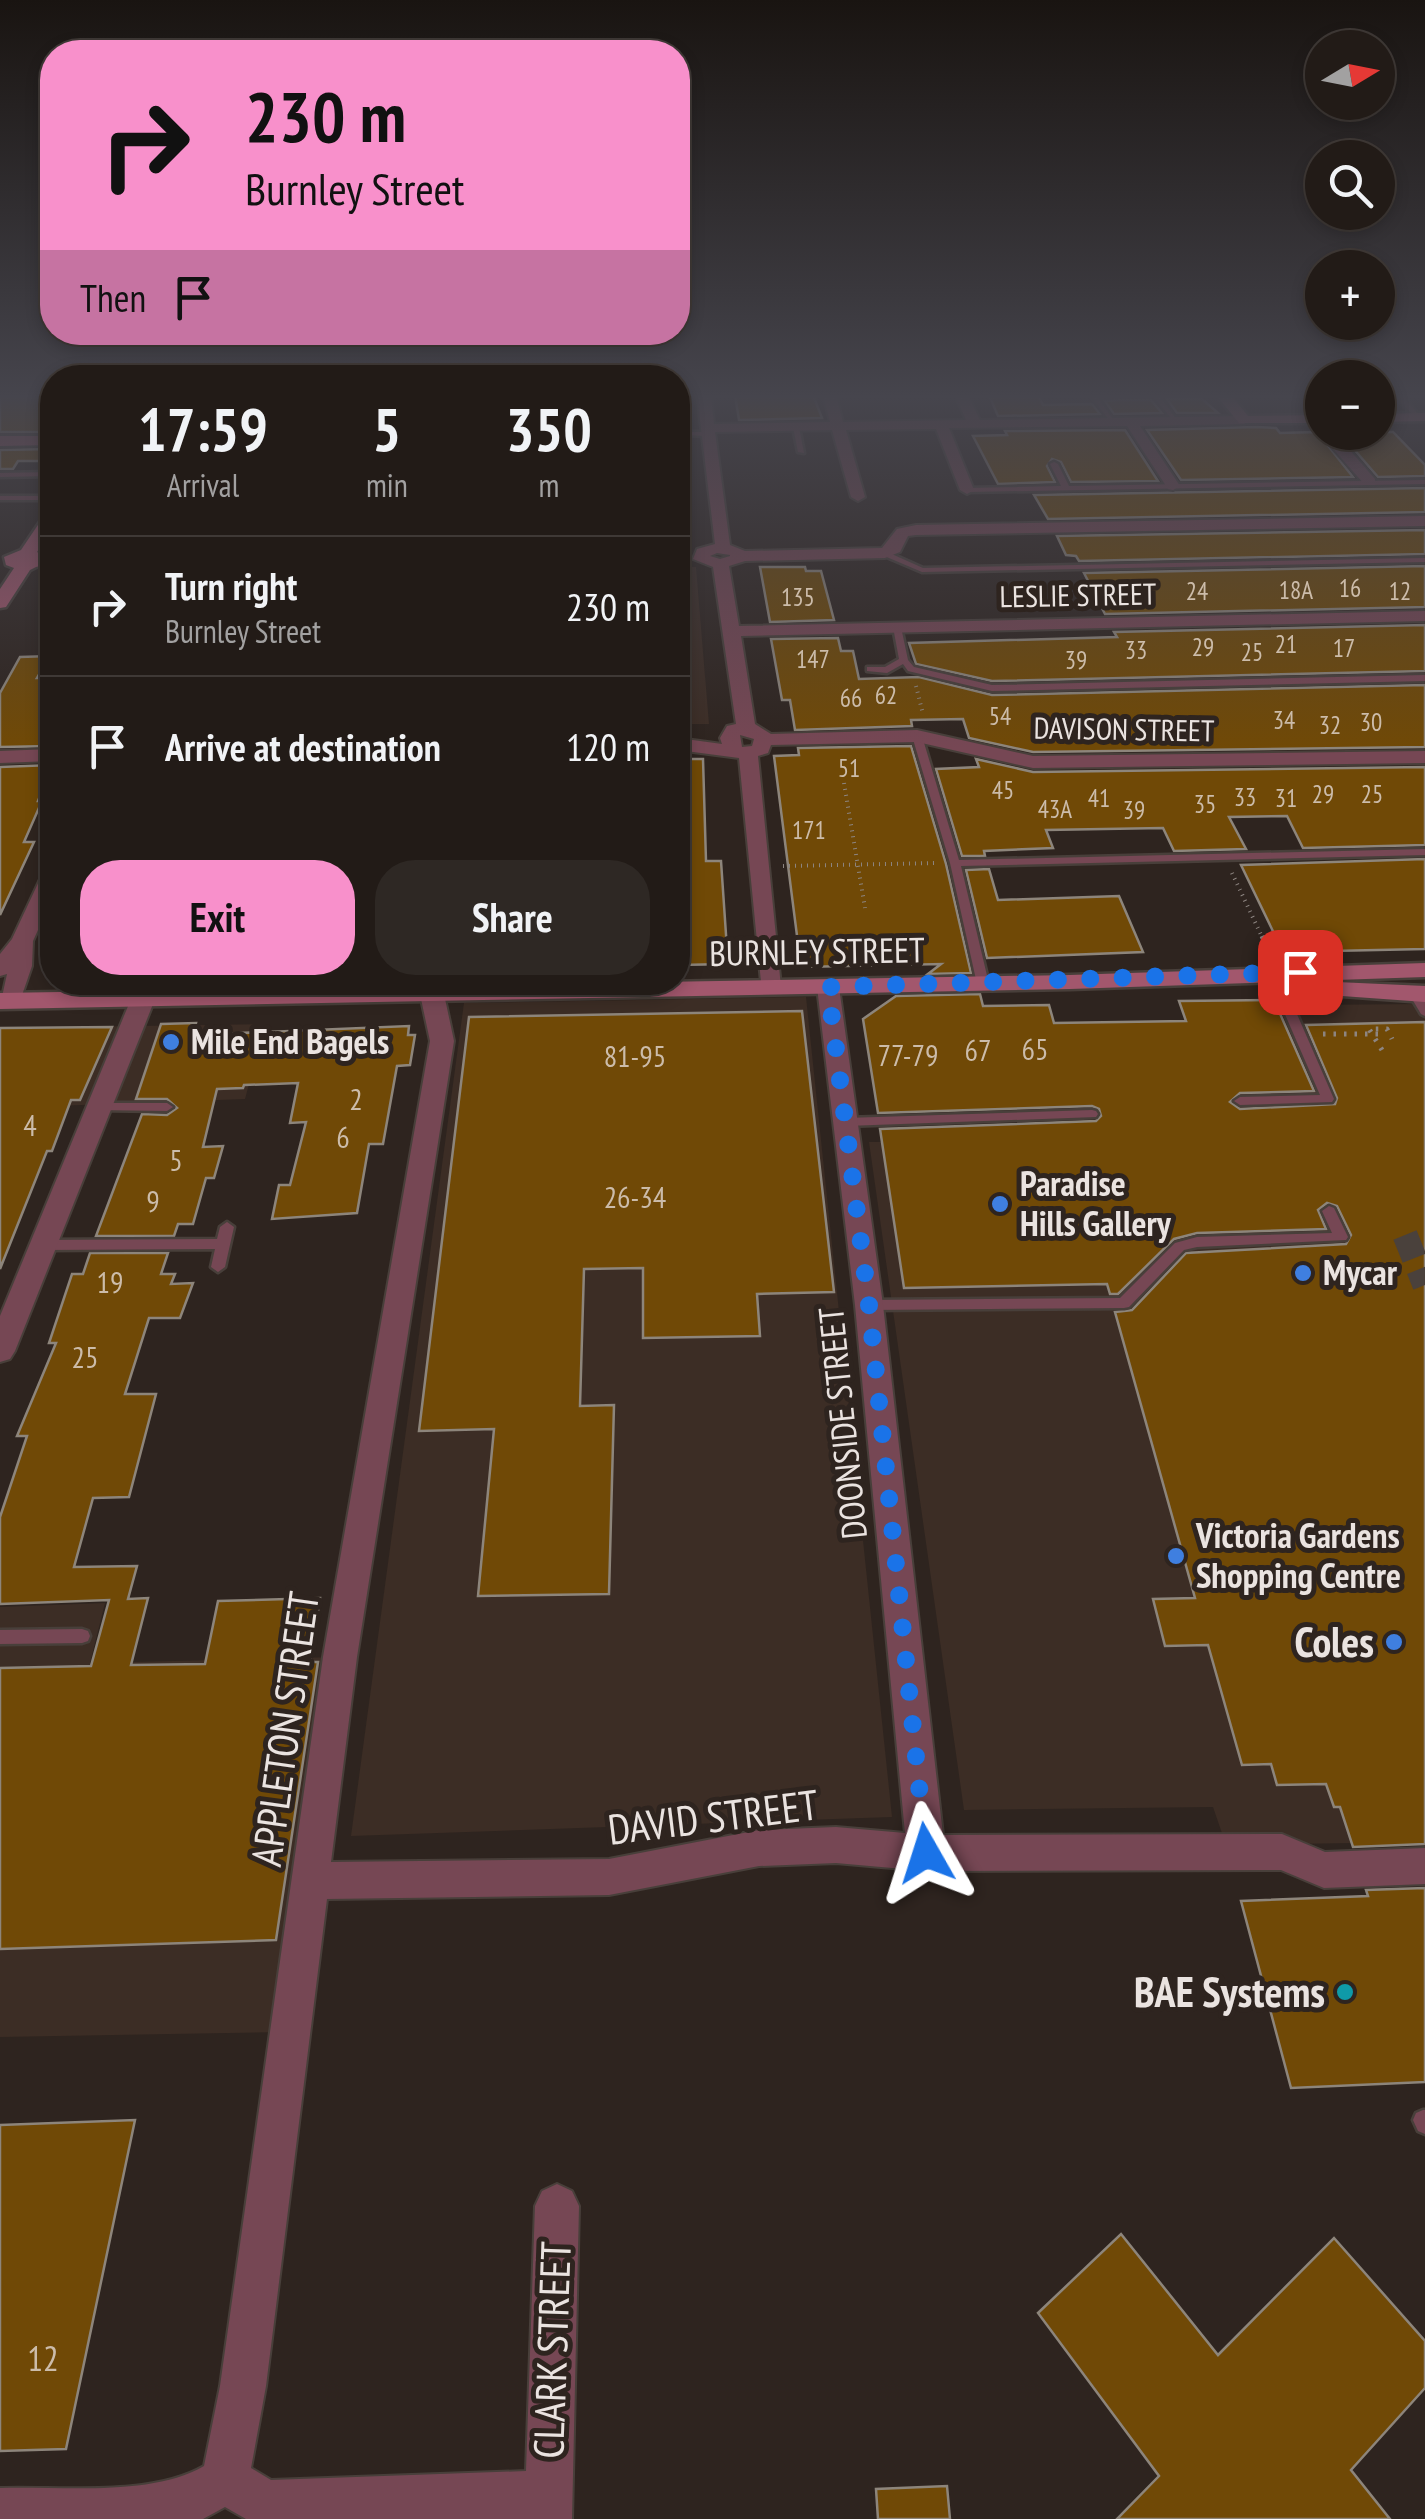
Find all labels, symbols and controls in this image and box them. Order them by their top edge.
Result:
north arrow [1305,30,1395,120]
map controls [1305,30,1395,450]
text: 230 m [245,71,406,161]
icon: right [80,80,210,210]
button: search [1305,140,1395,230]
text: Burnley Street [245,159,464,217]
button: + [1305,250,1395,340]
icon: arrive [166,270,221,325]
text: Then [80,273,146,322]
button: − [1305,360,1395,450]
text: 17:59 [138,390,268,468]
text: 5 [373,390,401,468]
text: 350 [506,390,592,468]
text: Arrival [167,464,239,506]
text: min [366,464,408,506]
text: m [538,464,559,506]
text: Turn right [165,561,297,610]
house number: 16 [1339,572,1361,604]
street label: LESLIE STREET [999,574,1157,615]
house number: 18A [1279,574,1313,606]
house number: 24 [1186,575,1208,607]
house number: 12 [1389,575,1411,607]
icon: right [80,579,135,634]
house number: 135 [781,581,815,613]
text: 230 m [566,582,650,631]
text: Burnley Street [165,610,321,652]
house number: 21 [1275,628,1297,660]
house number: 29 [1192,631,1214,663]
house number: 17 [1333,632,1355,664]
house number: 33 [1125,634,1147,666]
house number: 25 [1241,636,1263,668]
house number: 147 [796,643,830,675]
house number: 39 [1065,644,1087,676]
house number: 62 [875,679,897,711]
house number: 66 [840,682,862,714]
house number: 54 [989,700,1011,732]
house number: 34 [1273,704,1295,736]
house number: 30 [1360,706,1382,738]
street label: DAVISON STREET [1033,707,1215,750]
house number: 32 [1319,709,1341,741]
icon: arrive [80,719,135,774]
text: Arrive at destination [165,722,441,771]
text: 120 m [566,722,650,771]
house number: 51 [838,752,860,784]
house number: 45 [992,774,1014,806]
house number: 29 [1312,778,1334,810]
house number: 25 [1361,778,1383,810]
house number: 33 [1234,781,1256,813]
house number: 41 [1088,782,1110,814]
house number: 31 [1275,782,1297,814]
house number: 35 [1194,788,1216,820]
house number: 43A [1038,793,1072,825]
house number: 39 [1123,794,1145,826]
house number: 171 [792,814,826,846]
button: Exit [80,860,355,975]
button: Share [375,860,650,975]
street label: BURNLEY STREET [709,926,926,976]
pin [1258,930,1343,1015]
icon: arrive [1273,945,1328,1000]
place label: Mile End Bagels [191,1018,389,1064]
house number: 65 [1022,1029,1049,1068]
house number: 67 [965,1030,992,1069]
marker: Mile End Bagels [160,1031,182,1053]
house number: 77-79 [877,1035,939,1074]
house number: 81-95 [604,1036,666,1075]
house number: 2 [349,1079,363,1118]
house number: 4 [23,1105,37,1144]
house number: 6 [336,1117,350,1156]
house number: 5 [169,1140,183,1179]
place label: Paradise Hills Gallery [1020,1160,1172,1246]
house number: 26-34 [604,1177,666,1216]
house number: 9 [146,1181,160,1220]
marker: Paradise Hills Gallery [989,1193,1011,1215]
place label: Mycar [1323,1249,1398,1295]
house number: 19 [97,1262,124,1301]
marker: Mycar [1292,1262,1314,1284]
street label: DOONSIDE STREET [807,1305,877,1541]
house number: 25 [72,1337,99,1376]
place label: Victoria Gardens Shopping Centre [1195,1512,1401,1598]
marker: Victoria Gardens Shopping Centre [1165,1545,1187,1567]
street label: APPLETON STREET [238,1588,331,1870]
place label: Coles [1294,1614,1374,1669]
marker: Coles [1383,1631,1405,1653]
street label: DAVID STREET [605,1776,821,1857]
position arrow [874,1801,978,1905]
place label: BAE Systems [1134,1964,1325,2019]
marker: BAE Systems [1334,1981,1356,2003]
street label: CLARK STREET [520,2240,583,2460]
house number: 12 [27,2335,59,2381]

